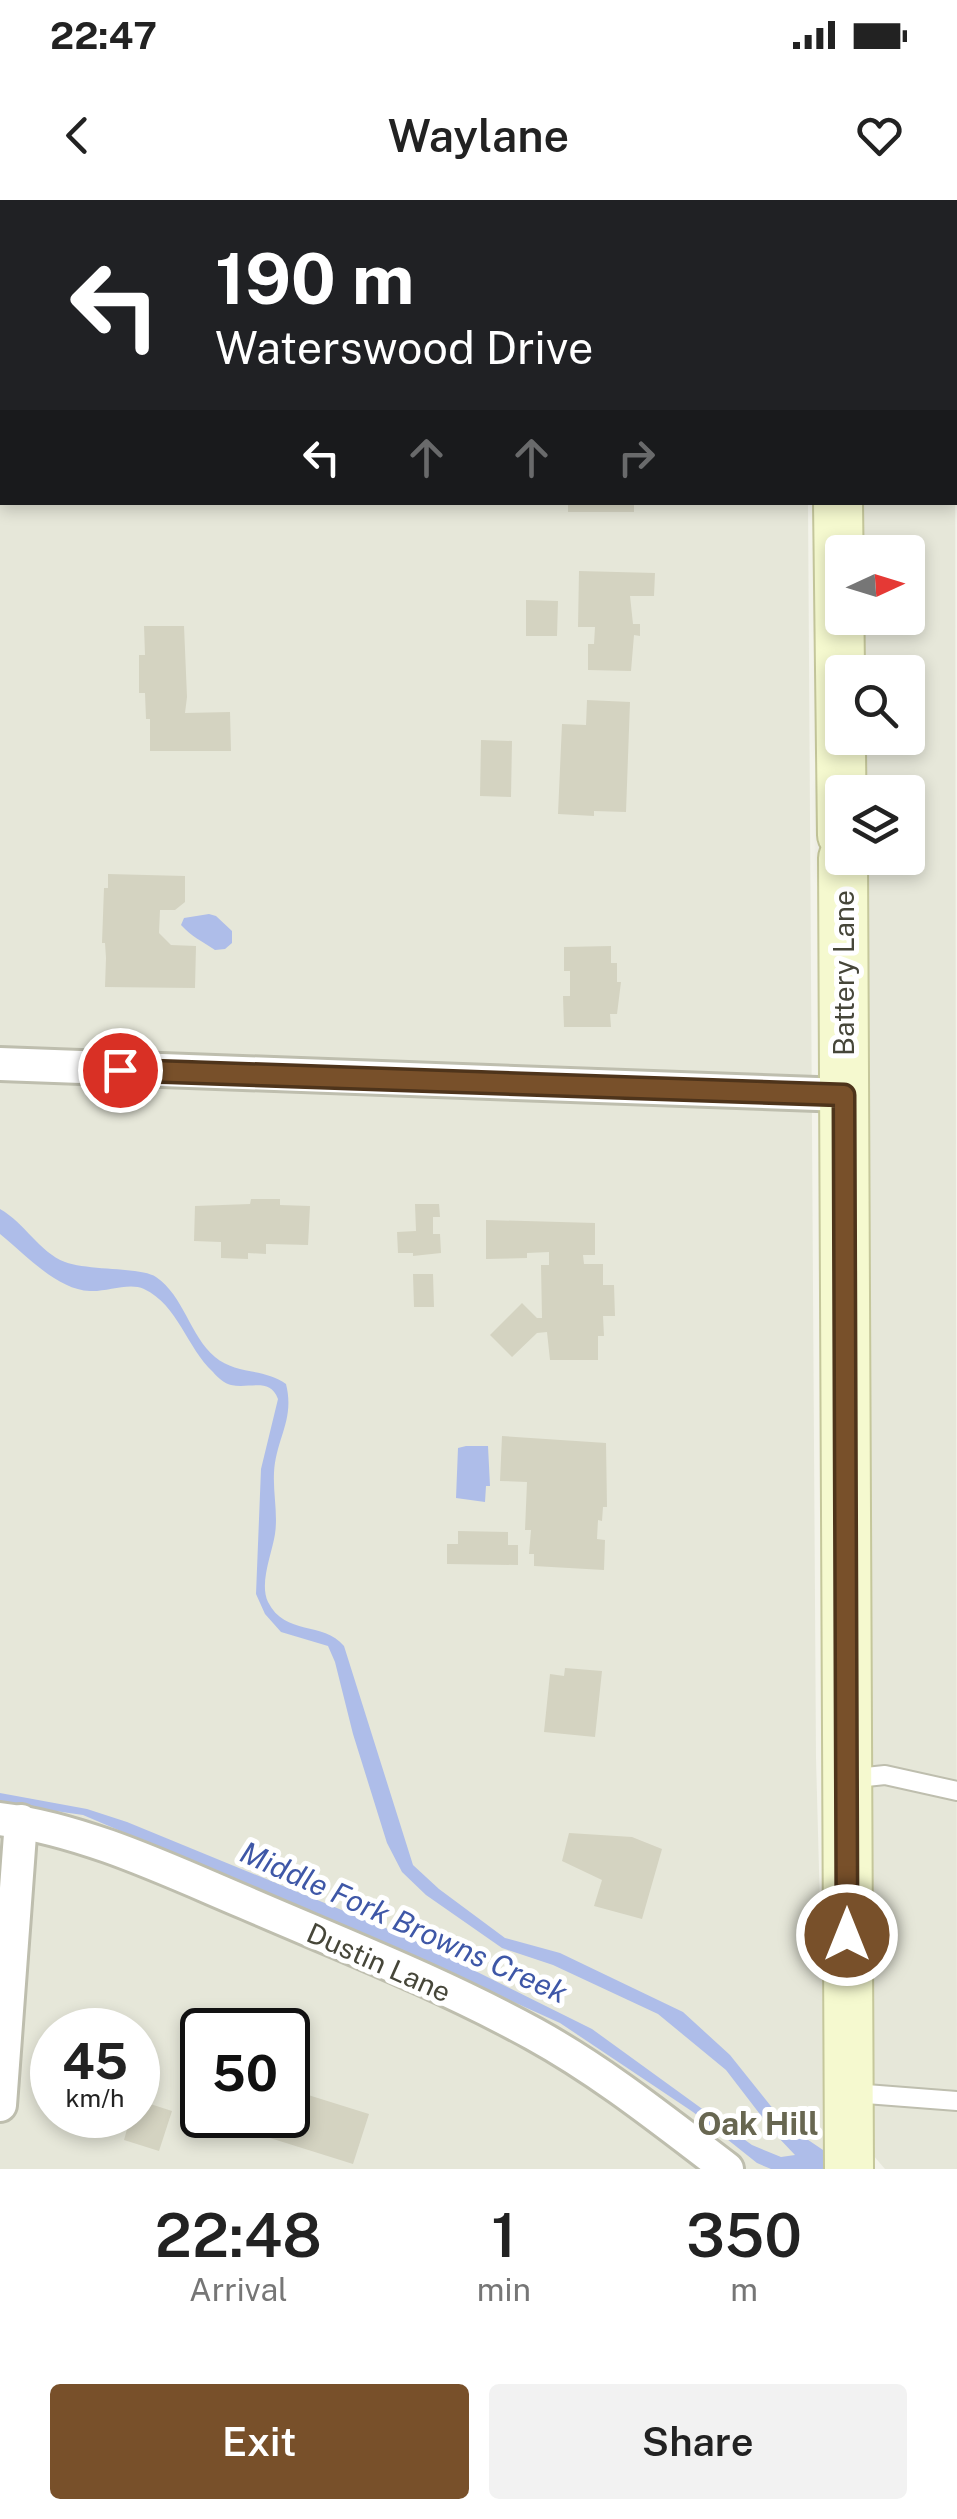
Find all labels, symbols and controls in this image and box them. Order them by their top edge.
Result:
text: 22:47 [50,13,157,58]
icon: back [50,108,105,163]
icon: heart [852,108,907,163]
text: Waylane [388,109,569,162]
text: 190 m [215,237,414,320]
icon: left [50,240,180,370]
text: Waterswood Drive [215,321,593,374]
icon: left [294,430,349,485]
icon: ahead [399,430,454,485]
icon: ahead [504,430,559,485]
icon: right [609,430,664,485]
north arrow [825,535,925,635]
map controls [825,535,925,875]
button: search [825,655,925,755]
button: layers [825,775,925,875]
street label: Battery Lane [827,890,860,1056]
pin [78,1028,163,1113]
icon: arrive [93,1043,148,1098]
water label: Middle Fork Browns Creek [235,1834,574,2011]
position arrow [795,1883,899,1987]
street label: Dustin Lane [302,1916,456,2008]
speed limit sign: 50 [180,2008,310,2138]
text: 45 [62,2031,128,2090]
text: km/h [66,2083,124,2113]
district label: Oak Hill [697,2105,819,2142]
text: 22:48 [155,2200,322,2271]
text: 1 [491,2200,516,2271]
text: 350 [686,2200,802,2271]
text: Arrival [189,2271,288,2308]
text: min [477,2271,531,2308]
text: m [730,2271,758,2308]
button: Exit [50,2384,469,2499]
button: Share [489,2384,907,2499]

